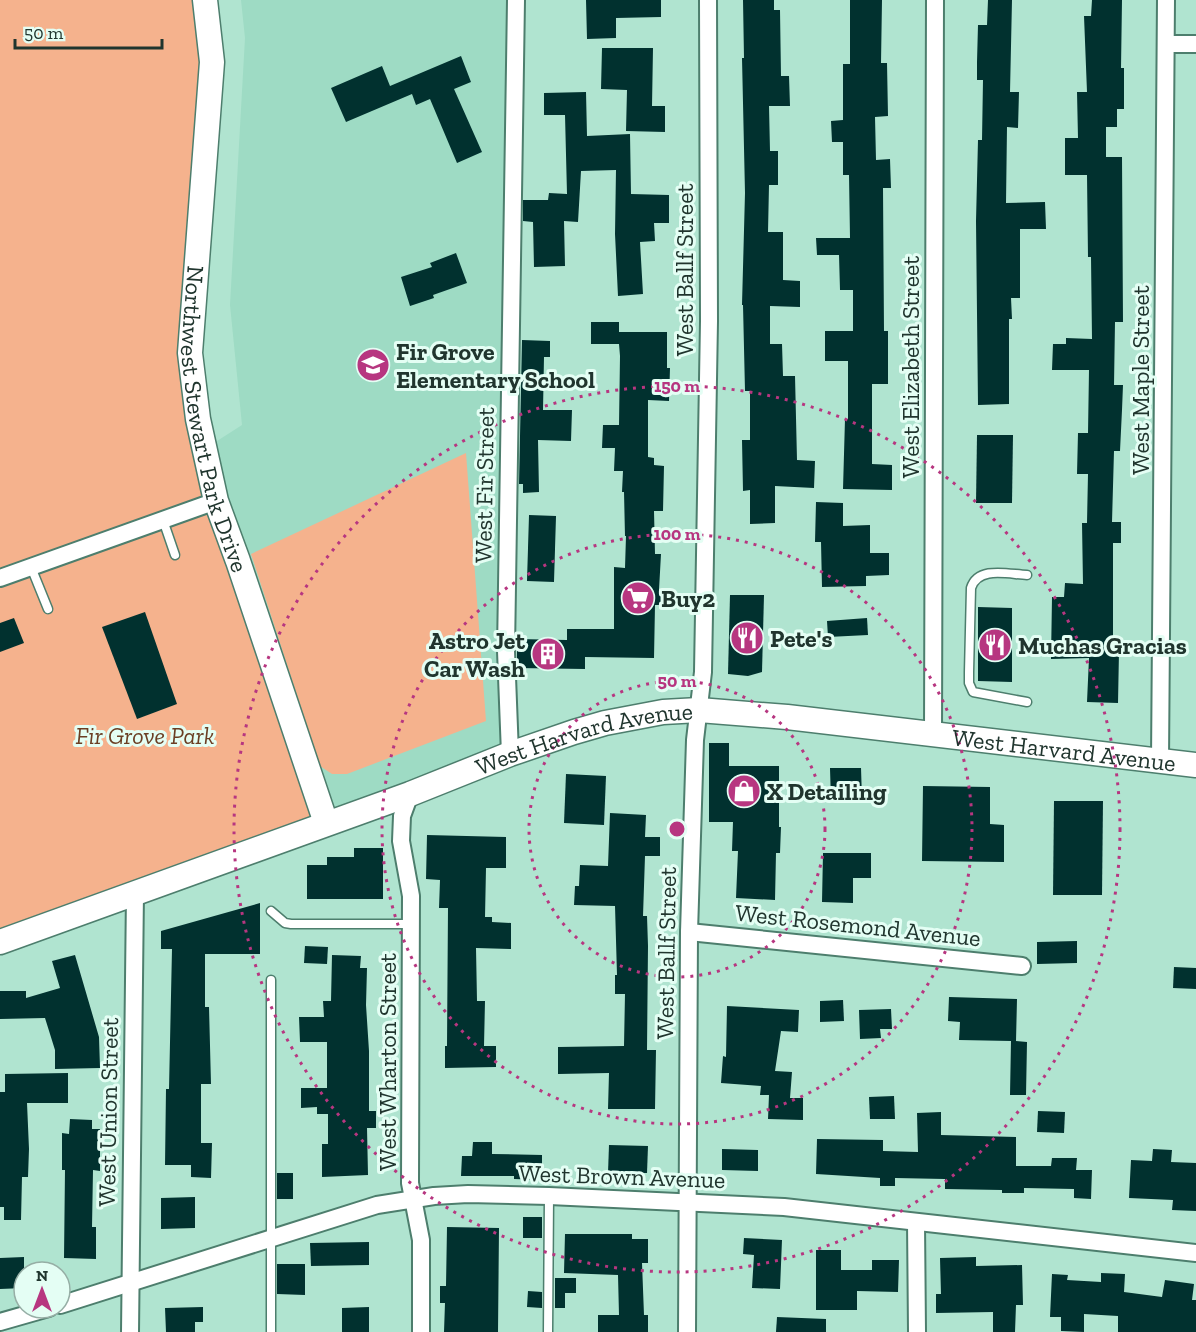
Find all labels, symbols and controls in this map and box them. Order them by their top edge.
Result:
scale bar [15,12,162,50]
text: 50 m [24,22,64,44]
street label: West Ballf Street [670,184,699,356]
street label: West Elizabeth Street [896,256,925,478]
street label: Northwest Stewart Park Drive [175,265,255,576]
street label: West Maple Street [1126,285,1155,475]
place label: Fir Grove Elementary School [396,337,595,394]
school or university icon: Fir Grove Elementary School [355,347,391,383]
text: 150 m [654,375,700,397]
street label: West Fir Street [468,407,500,563]
text: 100 m [653,523,701,545]
supermarket icon: Buy2 [620,580,656,616]
place label: Buy2 [661,584,715,613]
restaurant icon: Pete's [729,620,765,656]
place label: Pete's [770,624,832,653]
place label: Astro Jet Car Wash [424,626,525,683]
restaurant icon: Muchas Gracias [977,627,1013,663]
place label: Muchas Gracias [1018,631,1187,660]
building icon: Astro Jet Car Wash [530,636,566,672]
text: 50 m [658,670,697,692]
street label: West Harvard Avenue [471,696,694,781]
park label: Fir Grove Park [75,721,215,750]
street label: West Harvard Avenue [951,722,1178,777]
shop icon: X Detailing [726,773,762,809]
place label: X Detailing [767,777,887,806]
centre of rings [667,819,687,839]
street label: West Ballf Street [650,866,682,1040]
street label: West Rosemond Avenue [734,898,982,952]
street label: West Wharton Street [373,953,402,1171]
street label: West Union Street [92,1017,124,1207]
street label: West Brown Avenue [518,1158,726,1194]
north arrow [12,1260,72,1320]
text: N [36,1266,48,1285]

